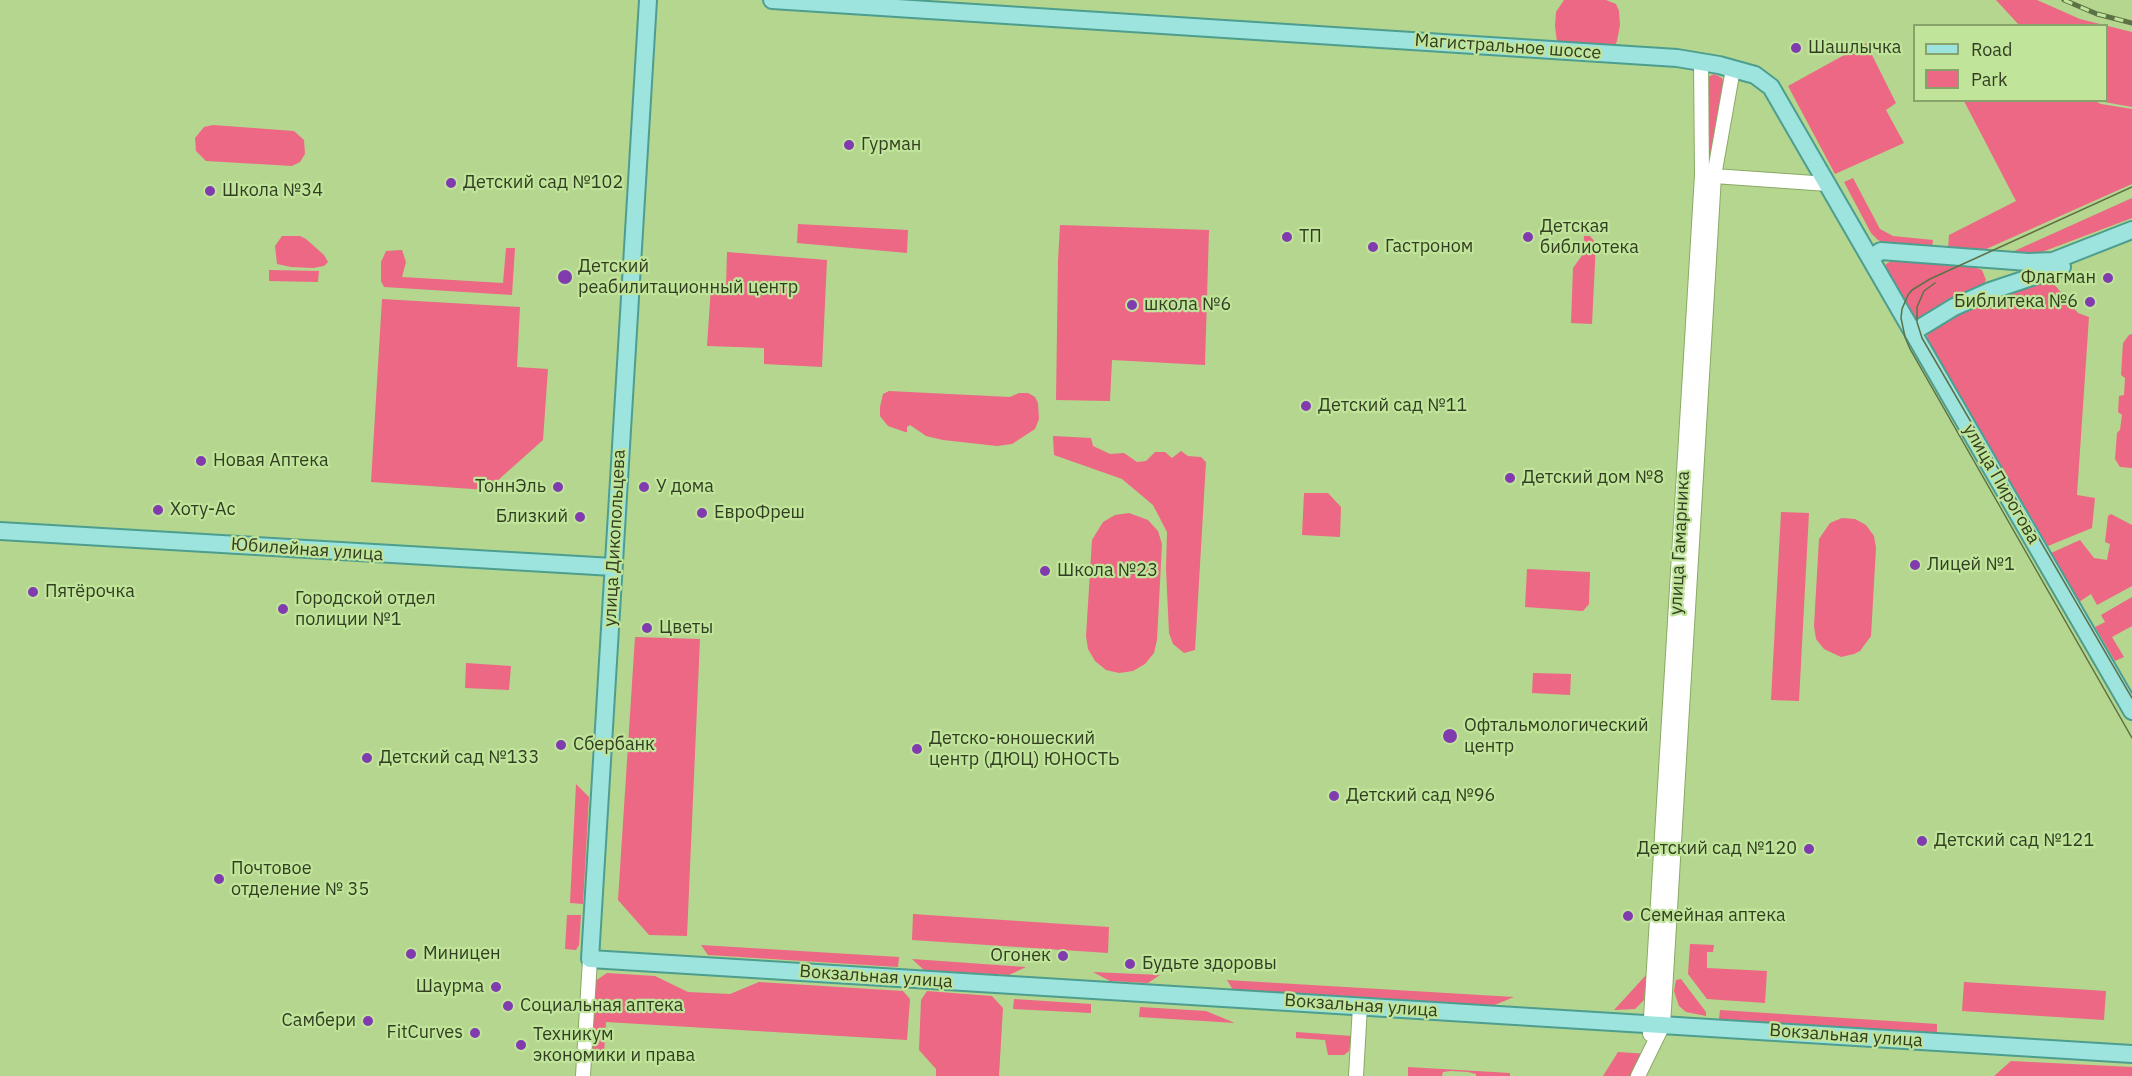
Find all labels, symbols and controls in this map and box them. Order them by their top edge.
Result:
legend [1913,24,2108,102]
street label: Магистральное шоссе [1414,30,1602,64]
place label: Шашлычка [1808,37,1901,59]
text: Road [1971,38,2012,61]
marker: Шашлычка [1789,41,1803,55]
text: Park [1971,68,2007,91]
place label: Гурман [861,134,921,156]
marker: Гурман [842,138,856,152]
place label: Детский сад №102 [463,172,623,194]
marker: Детский сад №102 [444,176,458,190]
place label: Школа №34 [222,180,323,202]
marker: Школа №34 [203,184,217,198]
place label: Детская библиотека [1540,216,1639,258]
place label: ТП [1299,226,1322,248]
marker: ТП [1280,230,1294,244]
marker: Детская библиотека [1521,230,1535,244]
place label: Гастроном [1385,236,1473,258]
marker: Гастроном [1366,240,1380,254]
place label: Детский реабилитационный центр [578,256,798,298]
place label: Флагман [2021,267,2096,289]
marker: Детский реабилитационный центр [556,268,574,286]
marker: Флагман [2101,271,2115,285]
place label: Библитека №6 [1954,291,2078,313]
place label: школа №6 [1144,294,1231,316]
marker: Библитека №6 [2083,295,2097,309]
marker: школа №6 [1125,298,1139,312]
place label: Детский сад №11 [1318,395,1467,417]
marker: Детский сад №11 [1299,399,1313,413]
street label: улица Пирогова [1958,420,2044,548]
street label: улица Дикопольцева [600,449,630,627]
place label: Новая Аптека [213,450,329,472]
marker: Новая Аптека [194,454,208,468]
place label: Детский дом №8 [1522,467,1664,489]
street label: улица Гамарника [1665,470,1695,616]
marker: Детский дом №8 [1503,471,1517,485]
place label: ТоннЭль [475,476,546,498]
place label: У дома [656,476,714,498]
marker: ТоннЭль [551,480,565,494]
marker: У дома [637,480,651,494]
place label: Хоту-Ас [170,499,235,521]
place label: ЕвроФреш [714,502,805,524]
marker: Хоту-Ас [151,503,165,517]
place label: Близкий [496,506,568,528]
marker: ЕвроФреш [695,506,709,520]
marker: Близкий [573,510,587,524]
street label: Юбилейная улица [230,534,384,566]
place label: Лицей №1 [1927,554,2015,576]
marker: Лицей №1 [1908,558,1922,572]
place label: Школа №23 [1057,560,1158,582]
marker: Школа №23 [1038,564,1052,578]
place label: Пятёрочка [45,581,135,603]
marker: Пятёрочка [26,585,40,599]
place label: Городской отдел полиции №1 [295,588,436,630]
marker: Городской отдел полиции №1 [276,602,290,616]
place label: Цветы [659,617,713,639]
marker: Цветы [640,621,654,635]
place label: Офтальмологический центр [1464,715,1648,758]
marker: Офтальмологический центр [1441,727,1459,745]
place label: Детско-юношеский центр (ДЮЦ) ЮНОСТЬ [929,728,1119,771]
place label: Сбербанк [573,734,655,756]
marker: Сбербанк [554,738,568,752]
marker: Детско-юношеский центр (ДЮЦ) ЮНОСТЬ [910,742,924,756]
place label: Детский сад №133 [379,747,539,769]
marker: Детский сад №133 [360,751,374,765]
place label: Детский сад №96 [1346,785,1495,807]
marker: Детский сад №96 [1327,789,1341,803]
place label: Детский сад №121 [1934,830,2094,852]
marker: Детский сад №121 [1915,834,1929,848]
place label: Детский сад №120 [1637,838,1797,860]
marker: Детский сад №120 [1802,842,1816,856]
place label: Почтовое отделение № 35 [231,858,369,900]
marker: Почтовое отделение № 35 [212,872,226,886]
place label: Семейная аптека [1640,905,1786,927]
marker: Семейная аптека [1621,909,1635,923]
place label: Миницен [423,943,501,965]
place label: Огонек [990,945,1051,967]
marker: Миницен [404,947,418,961]
marker: Огонек [1056,949,1070,963]
place label: Будьте здоровы [1142,953,1277,975]
marker: Будьте здоровы [1123,957,1137,971]
street label: Вокзальная улица [799,961,953,993]
place label: Шаурма [416,976,484,998]
marker: Шаурма [489,980,503,994]
street label: Вокзальная улица [1284,990,1438,1022]
place label: Социальная аптека [520,995,683,1017]
marker: Социальная аптека [501,999,515,1013]
place label: Самбери [282,1010,356,1032]
marker: Самбери [361,1014,375,1028]
street label: Вокзальная улица [1769,1020,1923,1052]
place label: FitCurves [387,1022,463,1044]
place label: Техникум экономики и права [533,1024,695,1066]
marker: FitCurves [468,1026,482,1040]
marker: Техникум экономики и права [514,1038,528,1052]

